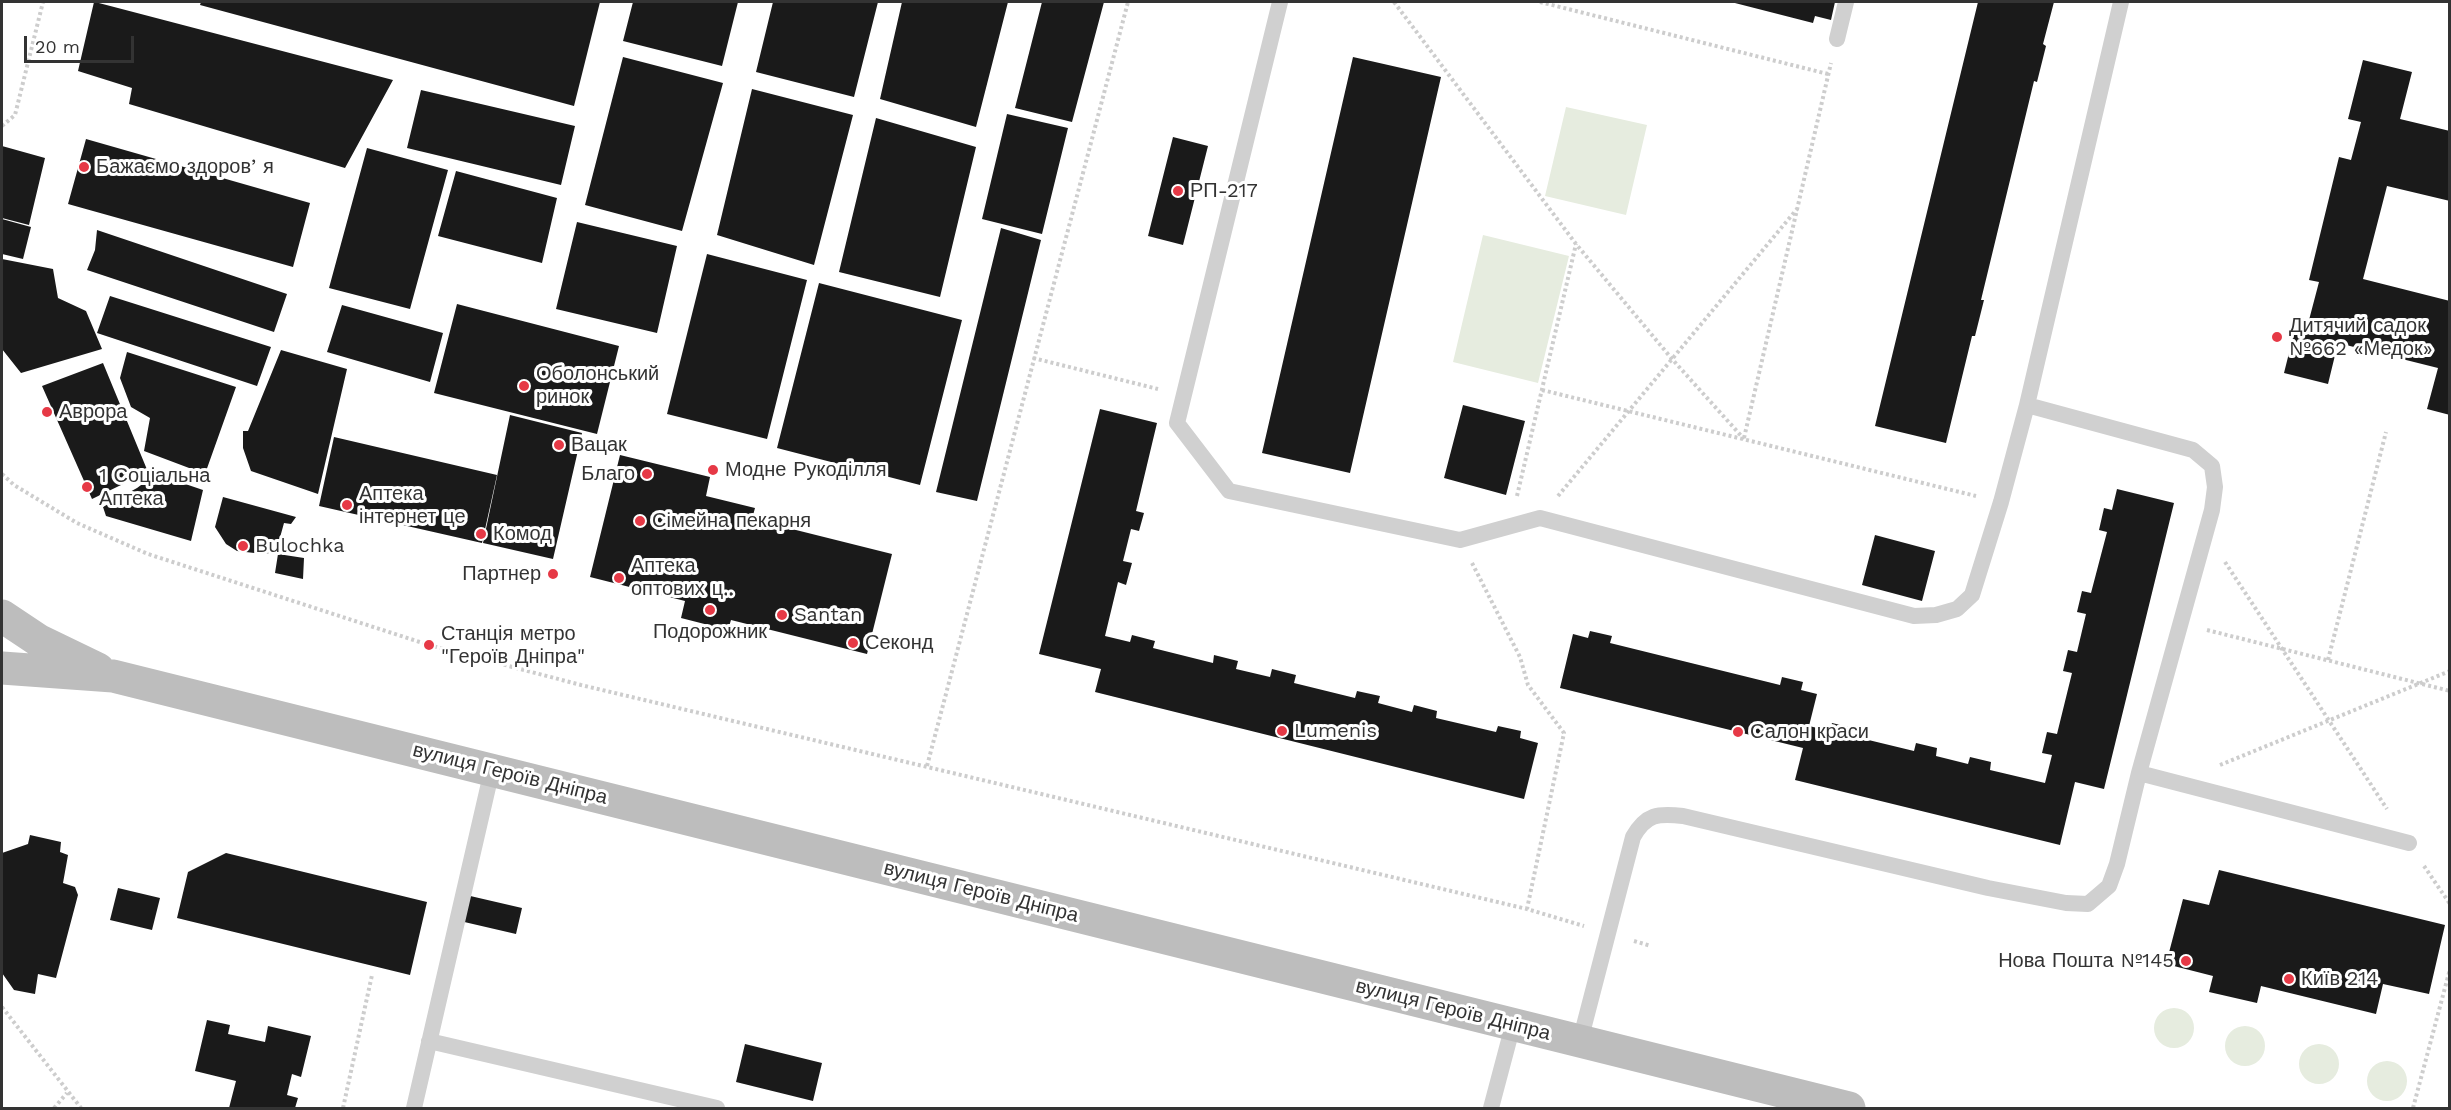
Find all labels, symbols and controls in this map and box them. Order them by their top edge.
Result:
scale bar [27,24,136,62]
text: 20 m [35,36,80,57]
place label: Бажаємо здоровʼя [96,155,274,179]
marker: Бажаємо здоровʼя [77,160,91,174]
place label: РП-217 [1190,179,1258,203]
marker: РП-217 [1171,184,1185,198]
place label: Дитячий садок №662 «Медок» [2289,314,2433,361]
marker: Дитячий садок №662 «Медок» [2270,330,2284,344]
place label: Оболонський ринок [536,362,659,409]
marker: Оболонський ринок [517,379,531,393]
place label: Аврора [59,400,127,424]
marker: Аврора [40,405,54,419]
place label: Вацак [571,433,627,457]
marker: Вацак [552,438,566,452]
place label: Модне Рукоділля [725,458,887,482]
place label: Благо [581,462,635,486]
marker: Модне Рукоділля [706,463,720,477]
place label: 1 Соціальна Аптека [99,464,210,511]
marker: Благо [640,467,654,481]
marker: 1 Соціальна Аптека [80,480,94,494]
place label: Аптека інтернет це [359,482,466,529]
marker: Аптека інтернет це [340,498,354,512]
place label: Сімейна пекарня [652,509,811,533]
marker: Сімейна пекарня [633,514,647,528]
place label: Комод [493,522,552,546]
marker: Комод [474,527,488,541]
place label: Bulochka [255,534,345,558]
marker: Bulochka [236,539,250,553]
place label: Аптека оптових ц‥ [631,554,734,601]
place label: Партнер [462,562,541,586]
marker: Партнер [546,567,560,581]
marker: Аптека оптових ц‥ [612,571,626,585]
marker: Подорожник [703,603,717,617]
place label: Santan [794,603,862,627]
marker: Santan [775,608,789,622]
place label: Подорожник [653,620,767,644]
place label: Станція метро "Героїв Дніпра" [441,622,585,669]
place label: Секонд [865,631,933,655]
marker: Секонд [846,636,860,650]
marker: Станція метро "Героїв Дніпра" [422,638,436,652]
place label: Lumenis [1294,719,1377,743]
place label: Салон краси [1750,720,1869,744]
marker: Lumenis [1275,724,1289,738]
marker: Салон краси [1731,725,1745,739]
street label: вулиця Героїв Дніпра [410,738,610,810]
street label: вулиця Героїв Дніпра [881,856,1081,928]
place label: Нова Пошта №145 [1998,949,2174,973]
marker: Нова Пошта №145 [2179,954,2193,968]
place label: Київ 214 [2301,967,2379,991]
marker: Київ 214 [2282,972,2296,986]
street label: вулиця Героїв Дніпра [1353,974,1553,1046]

